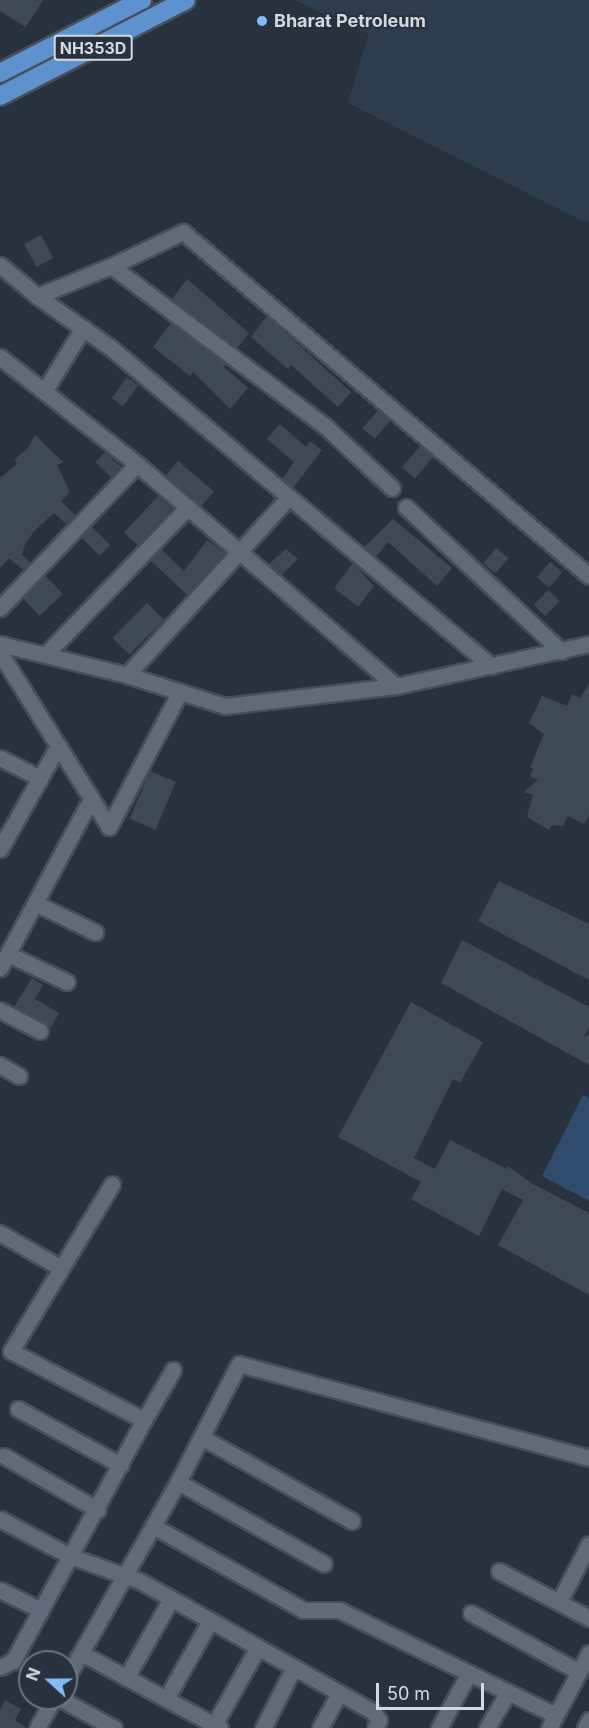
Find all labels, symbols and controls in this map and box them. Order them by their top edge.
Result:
place label: Bharat Petroleum [274,10,426,32]
marker: Bharat Petroleum [255,14,269,28]
road number: NH353D [52,35,134,61]
north arrow [18,1650,78,1710]
text: N [22,1665,45,1684]
scale bar [379,1671,487,1709]
text: 50 m [387,1683,430,1704]

